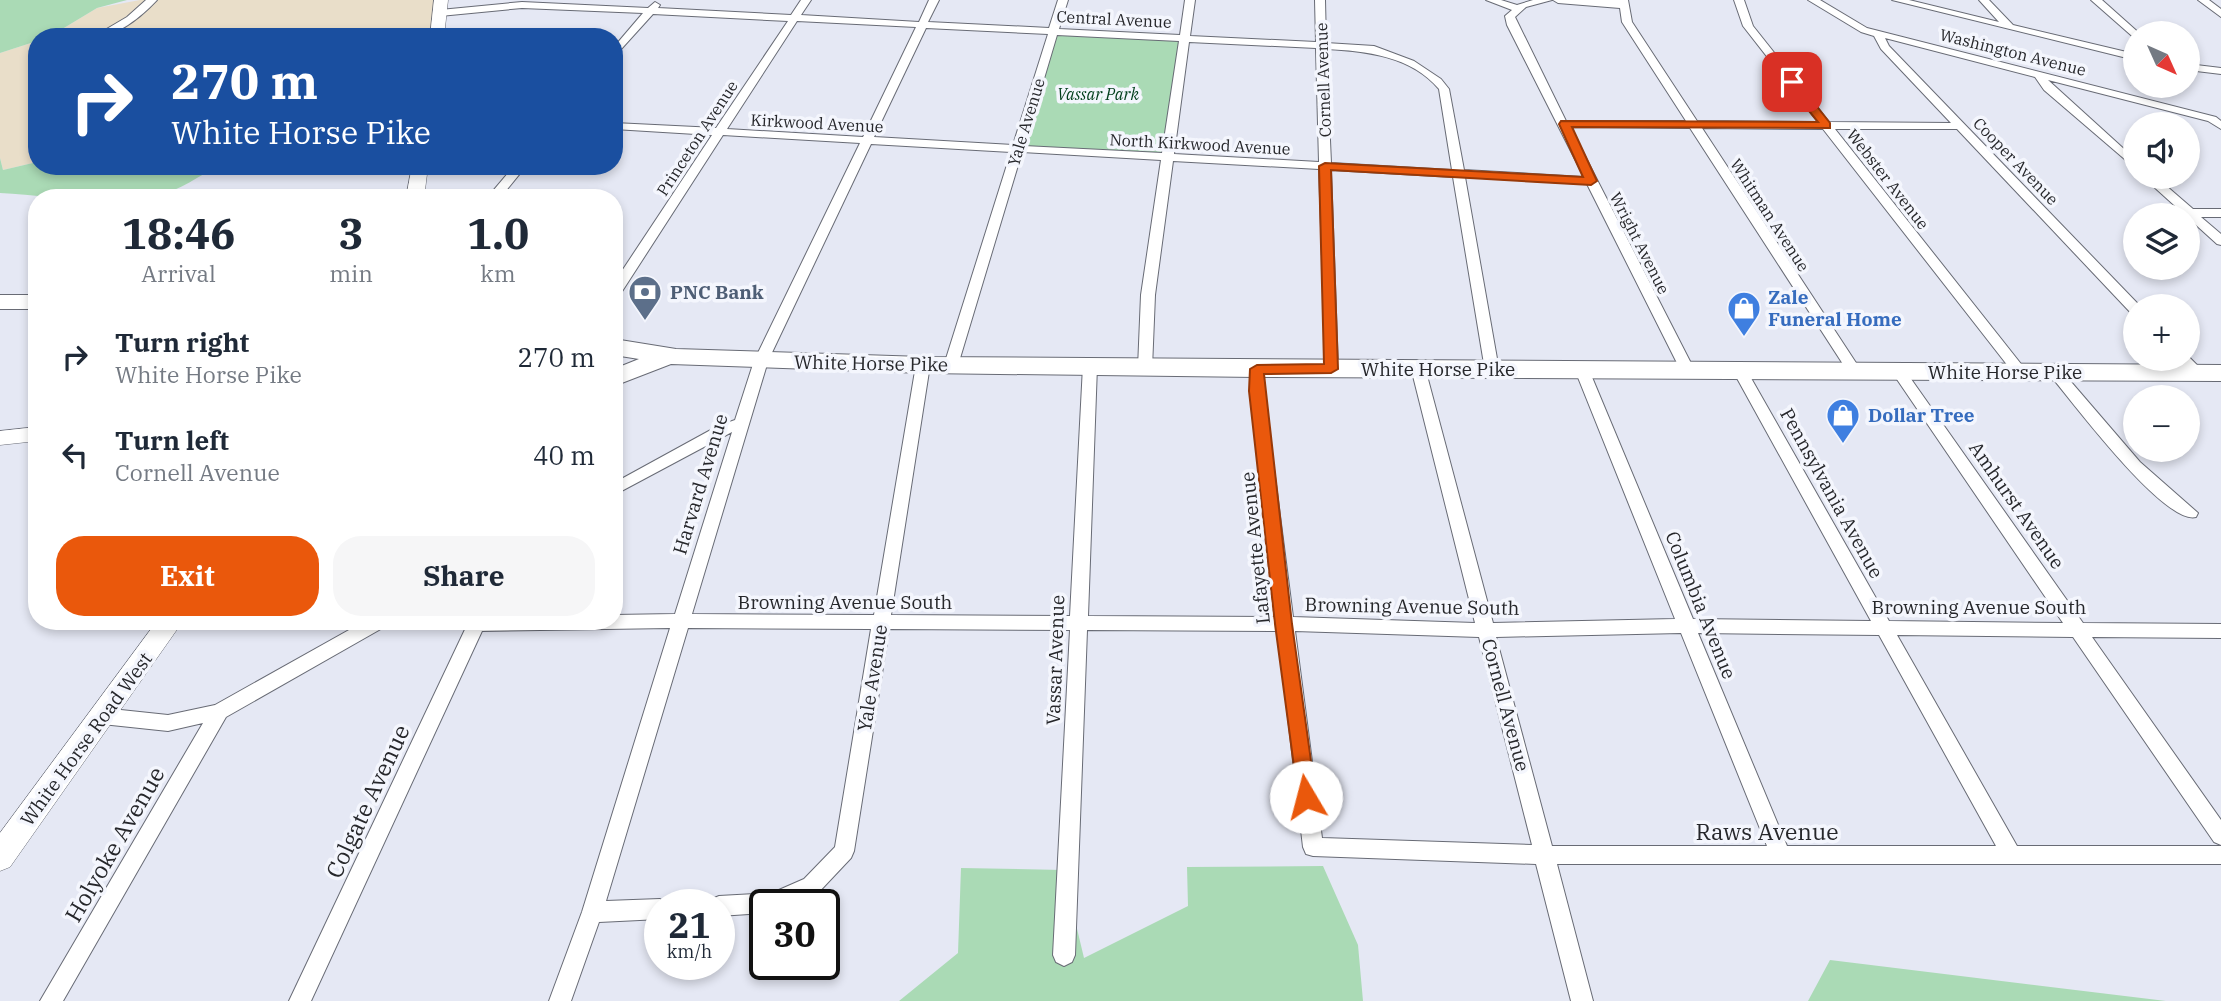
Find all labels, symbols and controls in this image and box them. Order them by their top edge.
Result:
street label: Central Avenue [1056,6,1172,32]
north arrow [2123,21,2200,98]
map controls [2123,21,2200,462]
street label: Cornell Avenue [1311,22,1335,138]
street label: Washington Avenue [1938,24,2088,80]
text: 270 m [171,49,318,112]
pin [1762,52,1822,112]
icon: right [56,56,147,147]
icon: arrive [1773,63,1811,101]
street label: Princeton Avenue [652,76,742,200]
street label: Yale Avenue [1003,76,1049,168]
park label: Vassar Park [1057,84,1139,104]
street label: Kirkwood Avenue [750,110,884,136]
text: White Horse Pike [171,111,431,153]
button: sound [2123,112,2200,189]
street label: Cooper Avenue [1969,113,2063,209]
street label: Webster Avenue [1843,125,1933,233]
street label: North Kirkwood Avenue [1109,129,1291,159]
street label: Whitman Avenue [1726,155,1814,275]
street label: Wright Avenue [1606,189,1674,297]
button: layers [2123,203,2200,280]
text: 18:46 [122,206,235,261]
text: 3 [339,206,364,261]
text: 1.0 [467,206,529,261]
text: Arrival [141,258,216,288]
text: min [329,258,373,288]
text: km [480,258,516,288]
bank icon: PNC Bank [626,273,664,322]
place label: PNC Bank [670,280,764,304]
place label: Zale Funeral Home [1768,285,1902,331]
shop icon: Zale Funeral Home [1725,289,1763,338]
button: + [2123,294,2200,371]
text: Turn right [115,325,249,359]
icon: right [56,338,94,376]
text: 270 m [517,340,595,374]
street label: White Horse Pike [794,350,948,376]
street label: White Horse Pike [1361,357,1515,381]
text: White Horse Pike [115,359,302,389]
street label: White Horse Pike [1928,360,2082,384]
button: − [2123,385,2200,462]
shop icon: Dollar Tree [1824,396,1862,445]
place label: Dollar Tree [1868,403,1975,427]
street label: Pennsylvania Avenue [1775,404,1889,582]
street label: Harvard Avenue [667,411,733,557]
text: Turn left [115,423,229,457]
icon: left [56,436,94,474]
street label: Amhurst Avenue [1964,437,2070,573]
text: 40 m [533,438,595,472]
text: Cornell Avenue [115,457,280,487]
street label: Lafayette Avenue [1235,471,1275,625]
street label: Columbia Avenue [1660,528,1742,682]
button: Exit [56,536,319,616]
button: Share [333,536,595,616]
street label: Browning Avenue South [738,590,953,614]
street label: Browning Avenue South [1304,592,1520,620]
street label: Vassar Avenue [1041,595,1069,725]
street label: Browning Avenue South [1872,595,2087,619]
street label: Yale Avenue [852,623,892,733]
street label: Cornell Avenue [1477,636,1535,774]
street label: White Horse Road West [15,647,157,831]
street label: Colgate Avenue [318,719,416,883]
position arrow [1269,760,1343,834]
street label: Holyoke Avenue [57,761,171,927]
street label: Raws Avenue [1695,816,1839,846]
speed limit sign: 30 [749,889,840,980]
text: 21 [668,902,711,948]
text: km/h [667,940,712,963]

